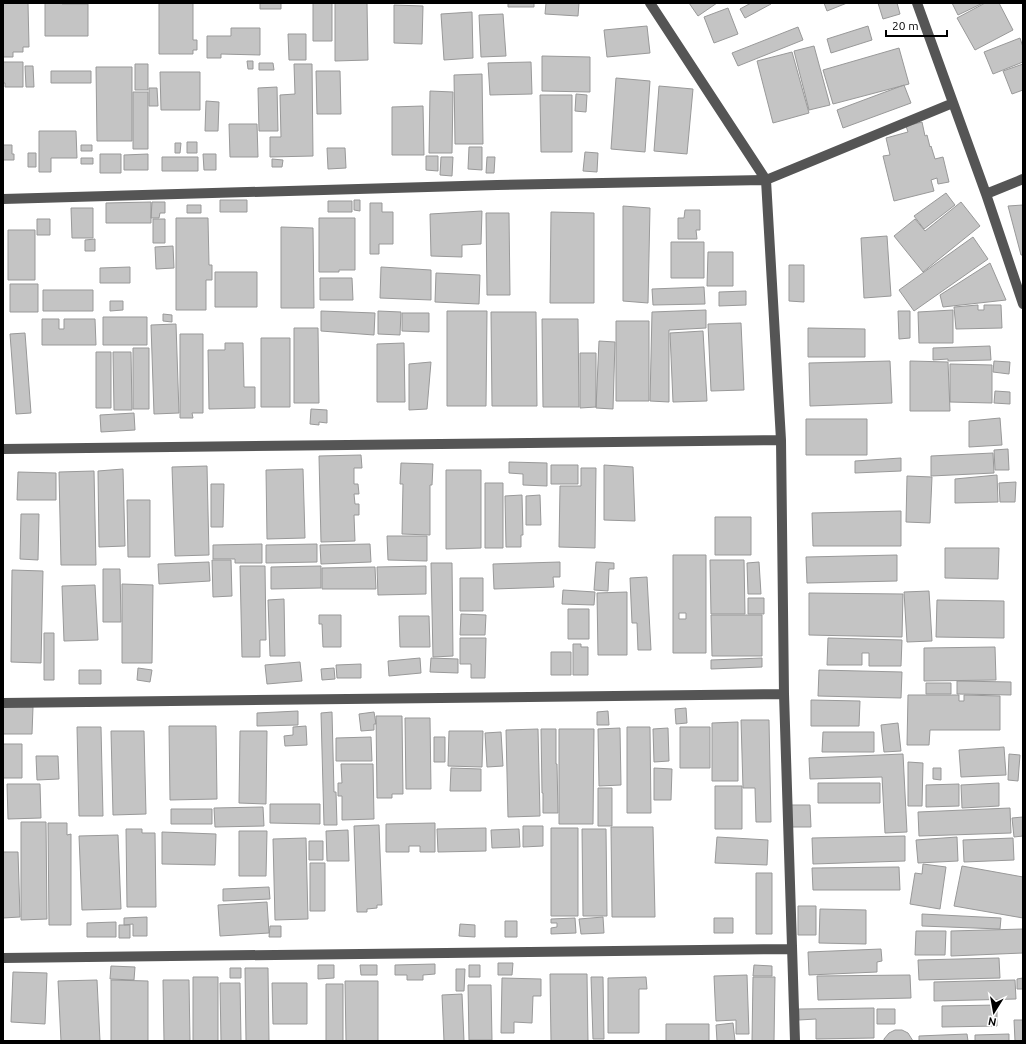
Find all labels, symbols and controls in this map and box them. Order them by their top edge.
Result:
scale bar [886,12,947,38]
text: 20 m [892,19,919,32]
north arrow [974,992,1014,1032]
text: N [987,1015,997,1028]

